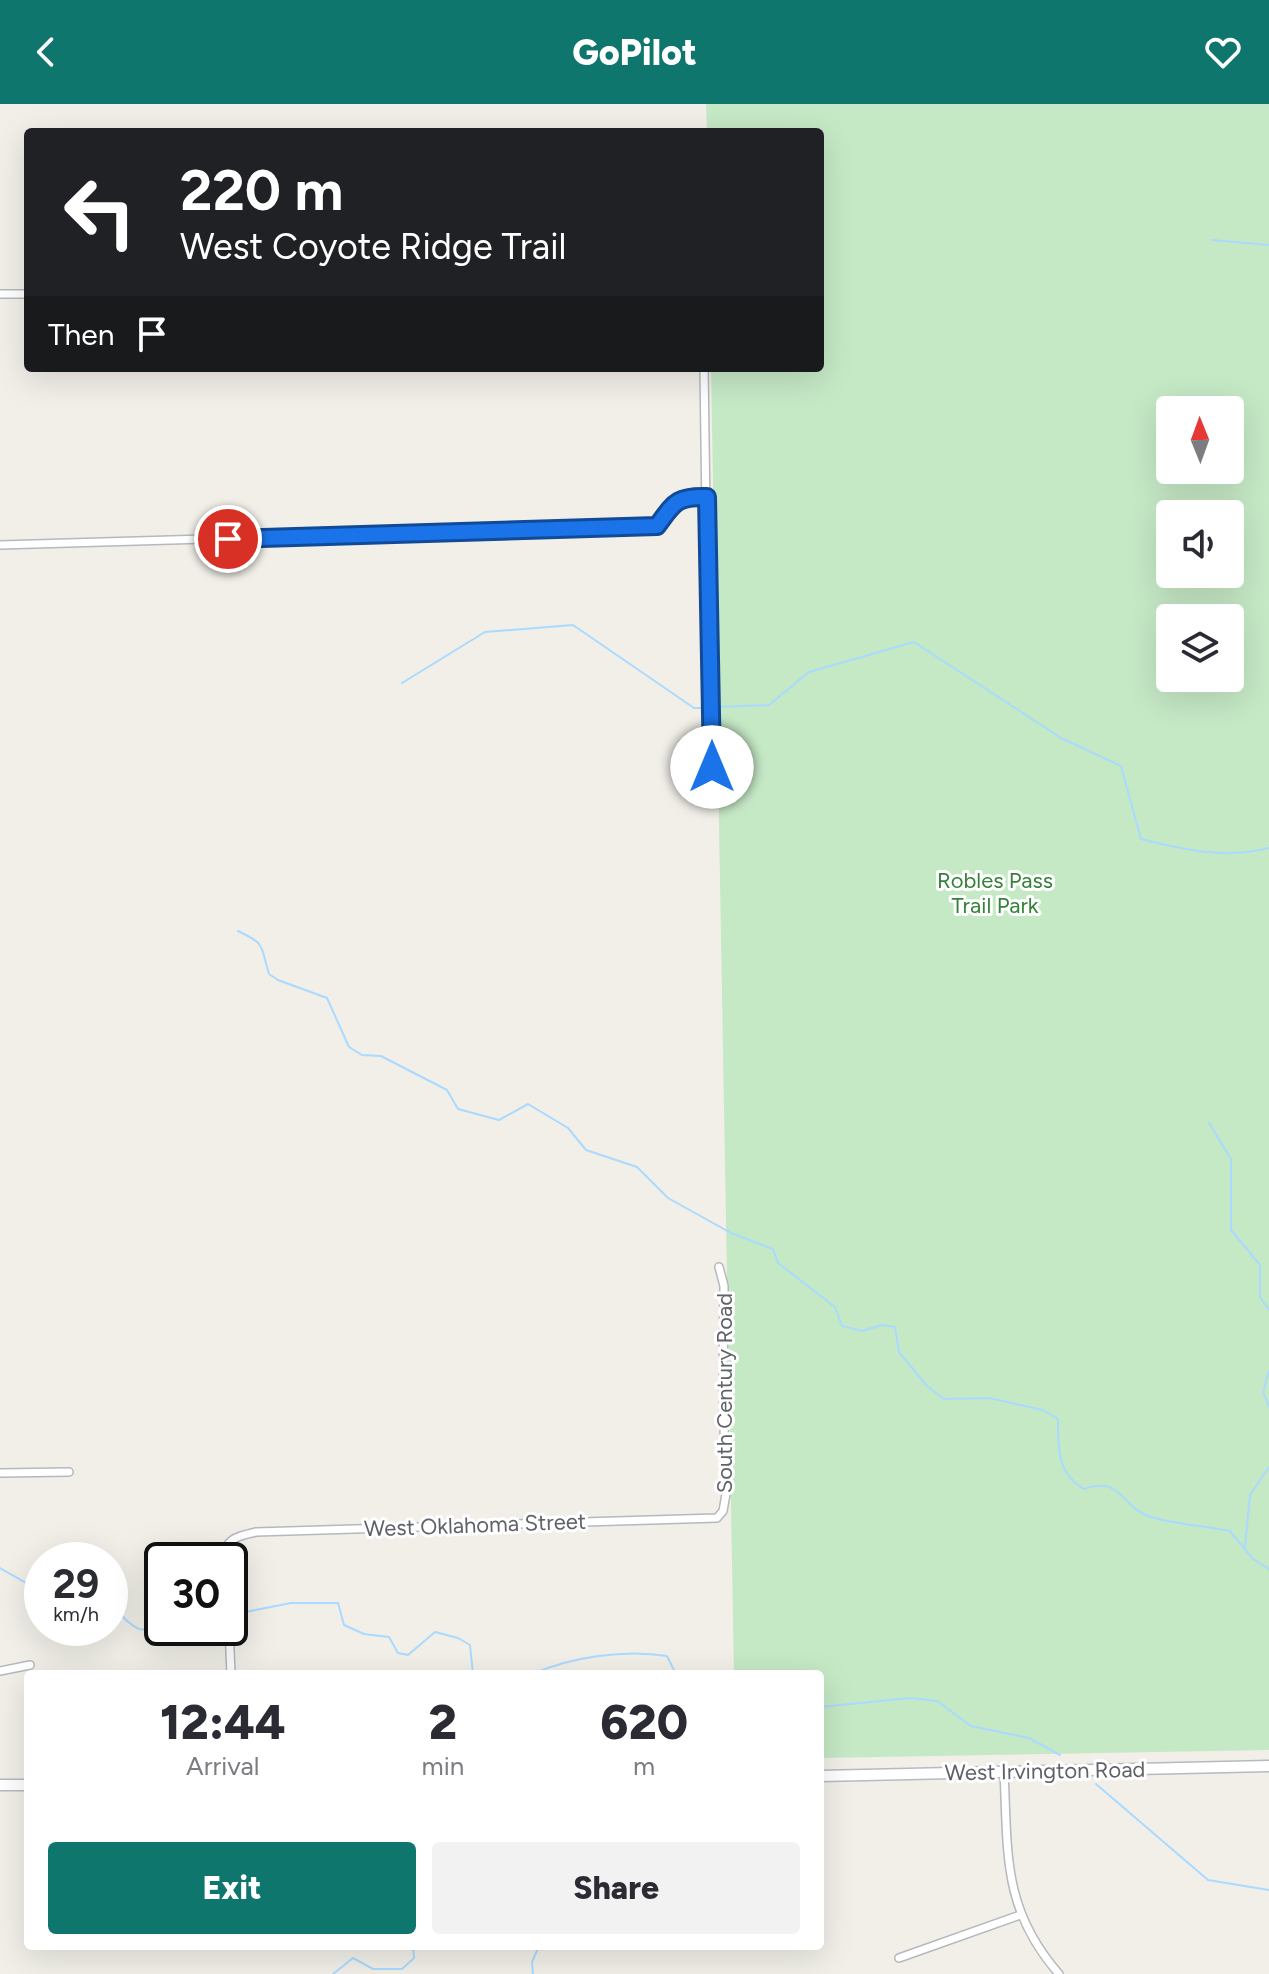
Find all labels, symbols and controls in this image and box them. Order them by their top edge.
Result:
icon: back [24,30,68,74]
icon: heart [1201,30,1245,74]
text: GoPilot [572,31,697,74]
text: 220 m [180,157,343,224]
icon: left [48,160,152,264]
text: West Coyote Ridge Trail [180,225,567,268]
icon: arrive [130,312,174,356]
text: Then [48,316,114,353]
north arrow [1156,396,1244,484]
map controls [1156,396,1244,692]
button: sound [1156,500,1244,588]
pin [194,505,262,573]
icon: arrive [206,517,250,561]
button: layers [1156,604,1244,692]
position arrow [670,725,754,809]
park label: Robles Pass Trail Park [937,867,1053,919]
street label: South Century Road [711,1293,738,1493]
street label: West Oklahoma Street [364,1508,586,1542]
speed limit sign: 30 [144,1542,248,1646]
text: 29 [53,1560,99,1608]
text: km/h [53,1602,99,1626]
text: 12:44 [160,1693,286,1751]
text: 2 [429,1693,457,1751]
text: 620 [600,1693,688,1751]
text: Arrival [186,1750,260,1782]
text: min [422,1750,464,1782]
text: m [633,1750,655,1782]
street label: West Irvington Road [944,1756,1146,1786]
button: Exit [48,1842,416,1934]
button: Share [432,1842,800,1934]

